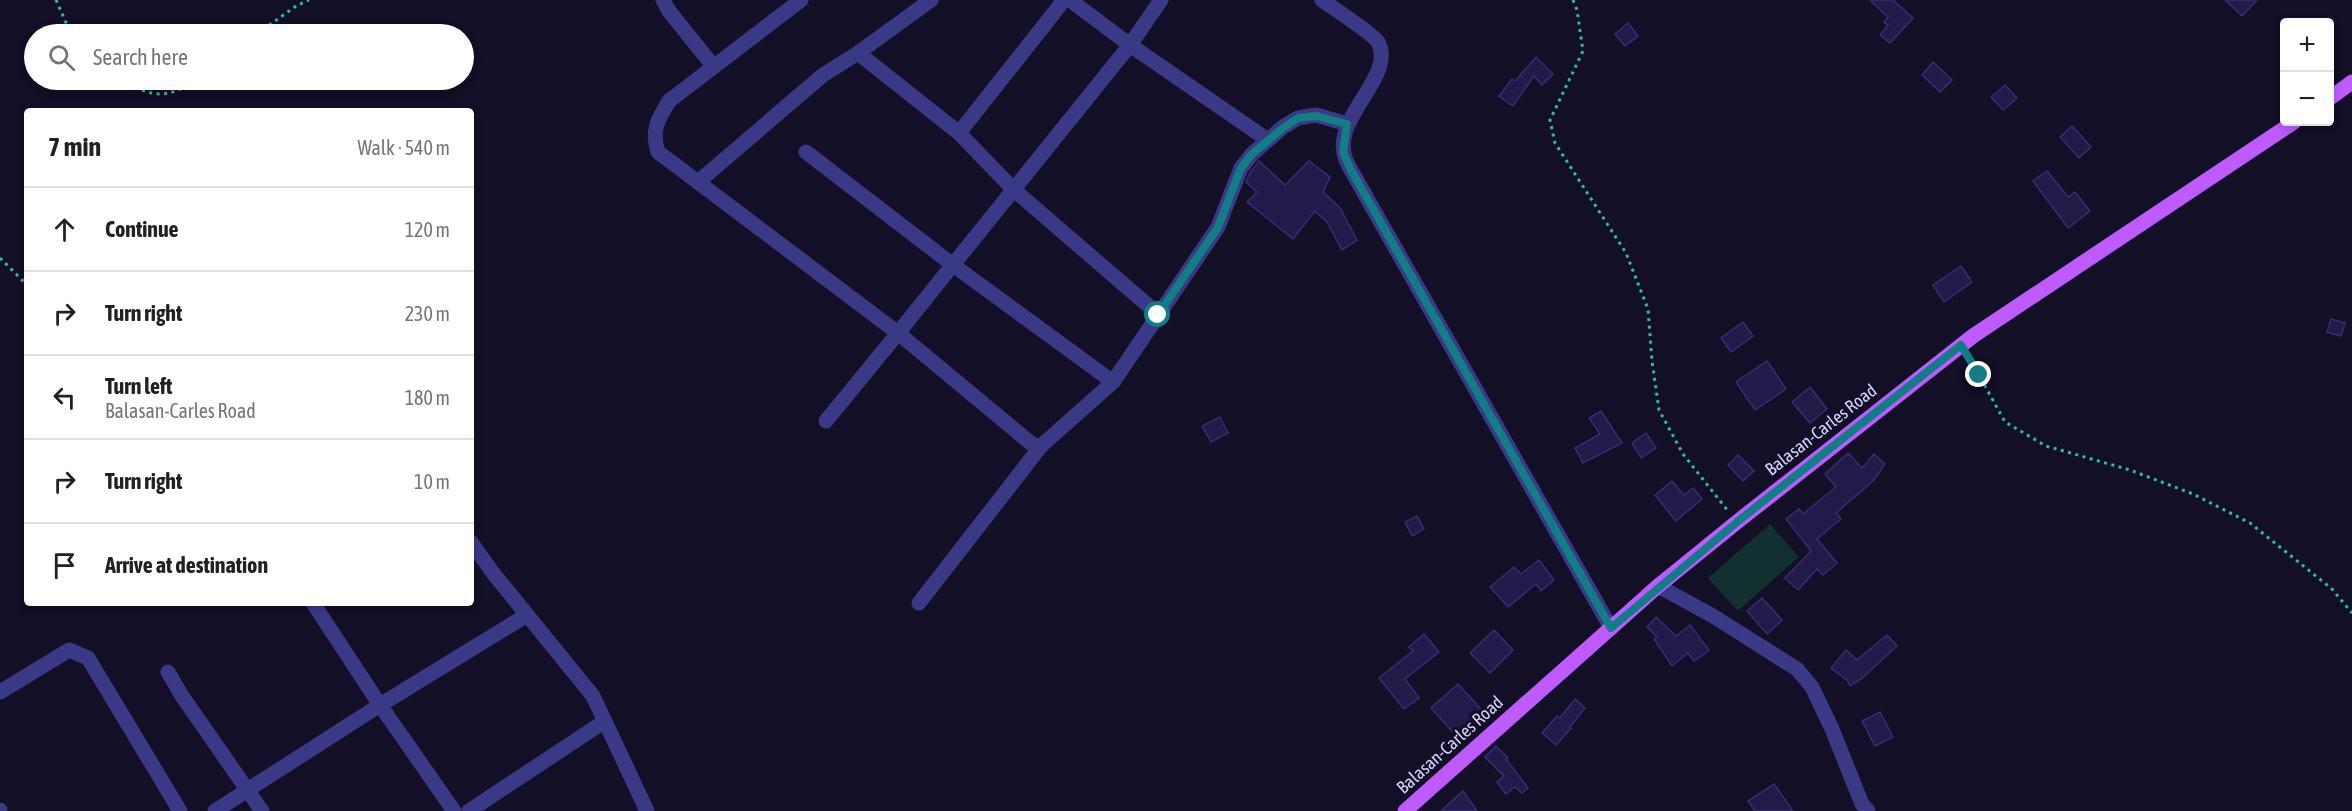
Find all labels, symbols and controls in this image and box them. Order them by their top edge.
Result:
map controls [2280,18,2334,126]
button: + [2280,18,2334,72]
search box [24,24,474,90]
icon: search [45,41,78,74]
text: Search here [93,44,188,70]
button: − [2280,72,2334,126]
text: 7 min [48,132,101,162]
text: Walk · 540 m [358,136,450,159]
icon: ahead [48,213,81,246]
text: Continue [105,216,179,242]
text: 120 m [405,218,450,241]
icon: right [48,297,81,330]
text: Turn right [105,300,182,326]
route start [1144,301,1170,327]
text: 230 m [405,302,450,325]
route end [1965,361,1991,387]
text: Turn left [105,373,172,399]
street label: Balasan-Carles Road [1761,380,1881,480]
icon: left [48,381,81,414]
text: 180 m [405,386,450,409]
text: Balasan-Carles Road [105,399,256,422]
icon: right [48,465,81,498]
text: Turn right [105,468,182,494]
text: 10 m [414,470,450,493]
icon: arrive [48,549,81,582]
text: Arrive at destination [105,552,268,578]
street label: Balasan-Carles Road [1392,691,1507,798]

